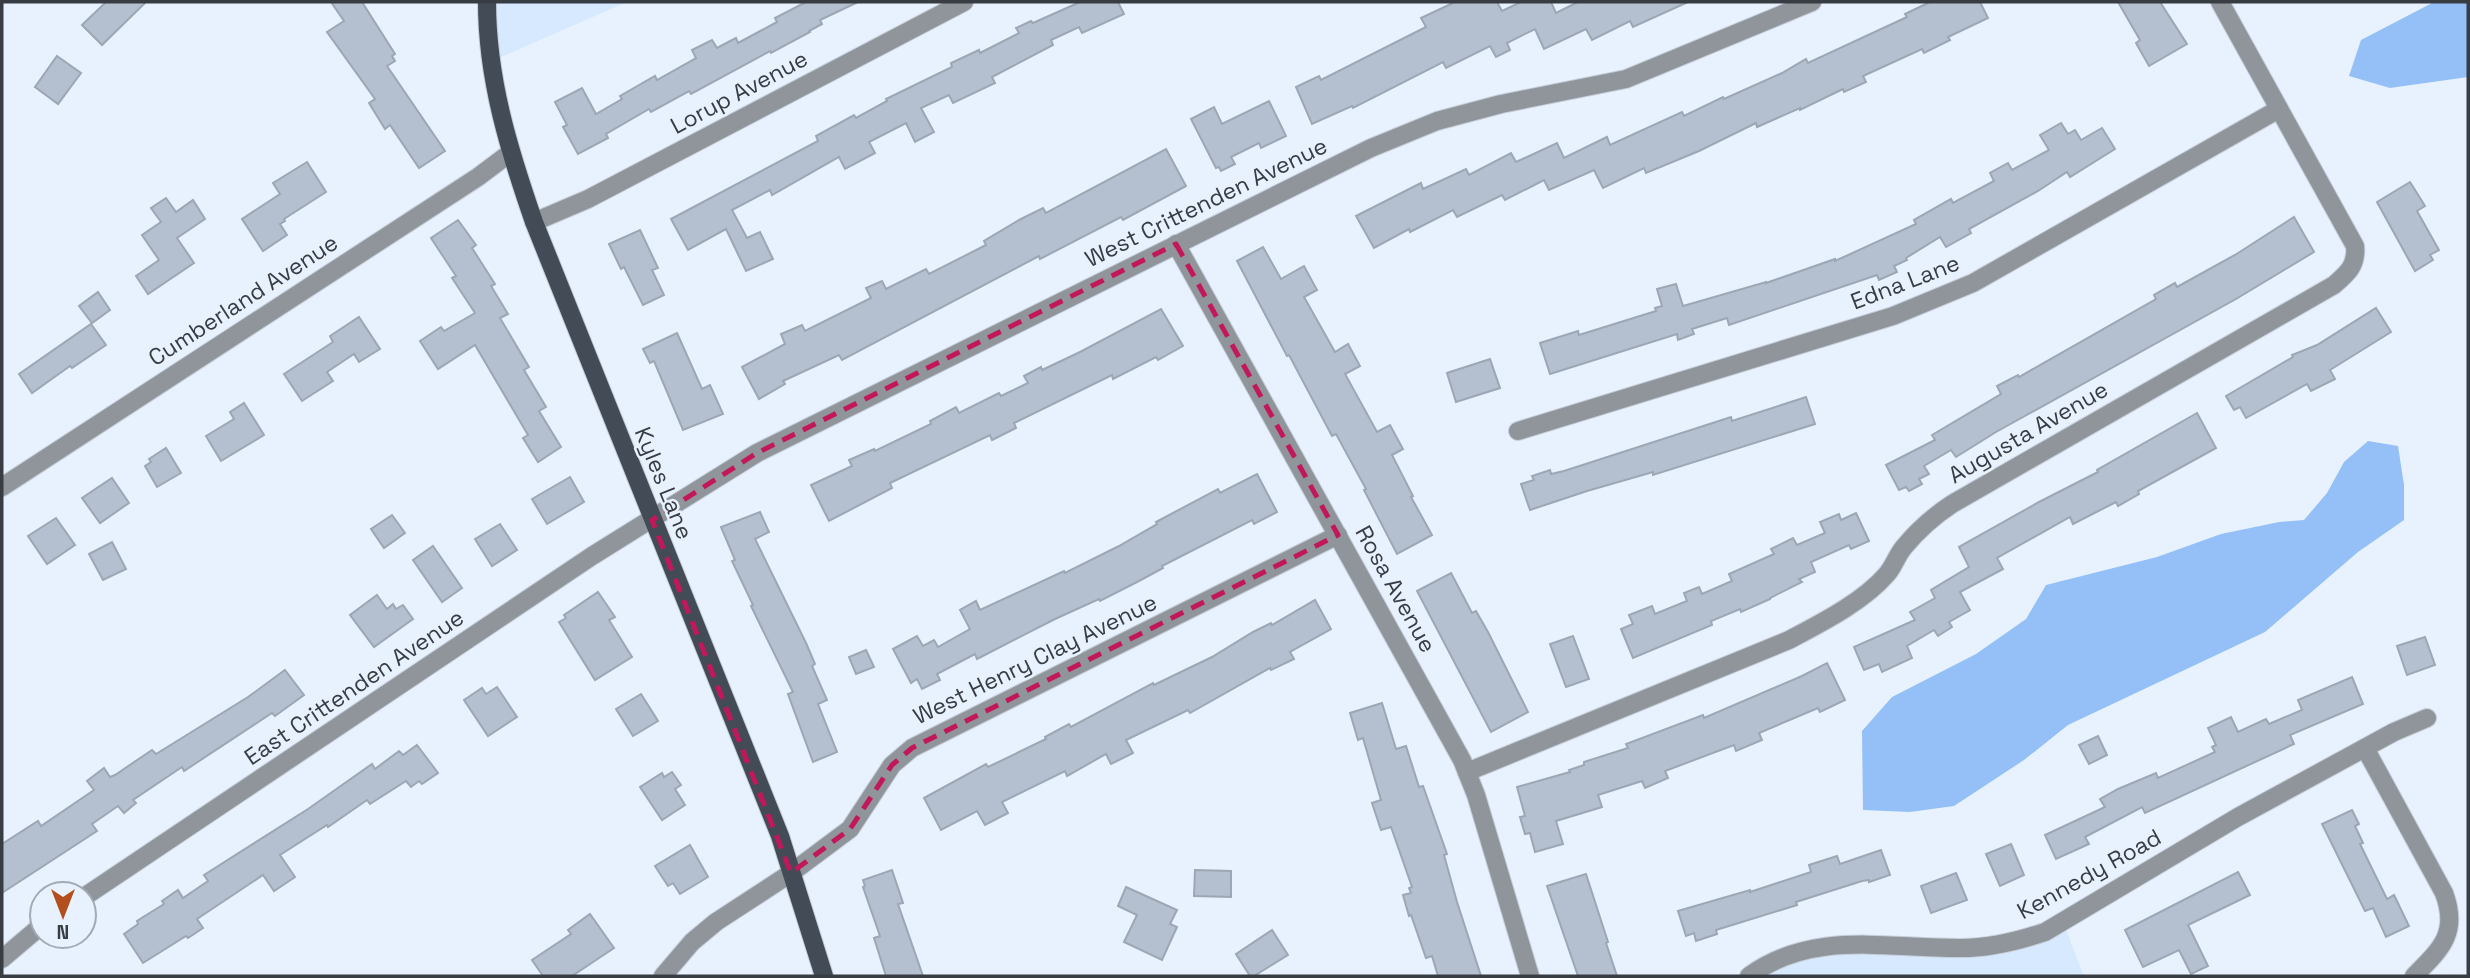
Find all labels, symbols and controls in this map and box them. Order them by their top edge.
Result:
street label: Lorup Avenue [665,43,813,141]
street label: West Crittenden Avenue [1080,130,1332,274]
street label: Cumberland Avenue [142,227,344,373]
street label: Edna Lane [1846,247,1964,317]
street label: Augusta Avenue [1943,374,2113,490]
street label: Kyles Lane [628,422,700,544]
street label: Rosa Avenue [1349,520,1443,658]
street label: West Henry Clay Avenue [908,587,1162,731]
street label: East Crittenden Avenue [238,602,470,772]
street label: Kennedy Road [2012,822,2166,926]
north arrow [28,880,98,950]
text: N [57,919,69,944]

